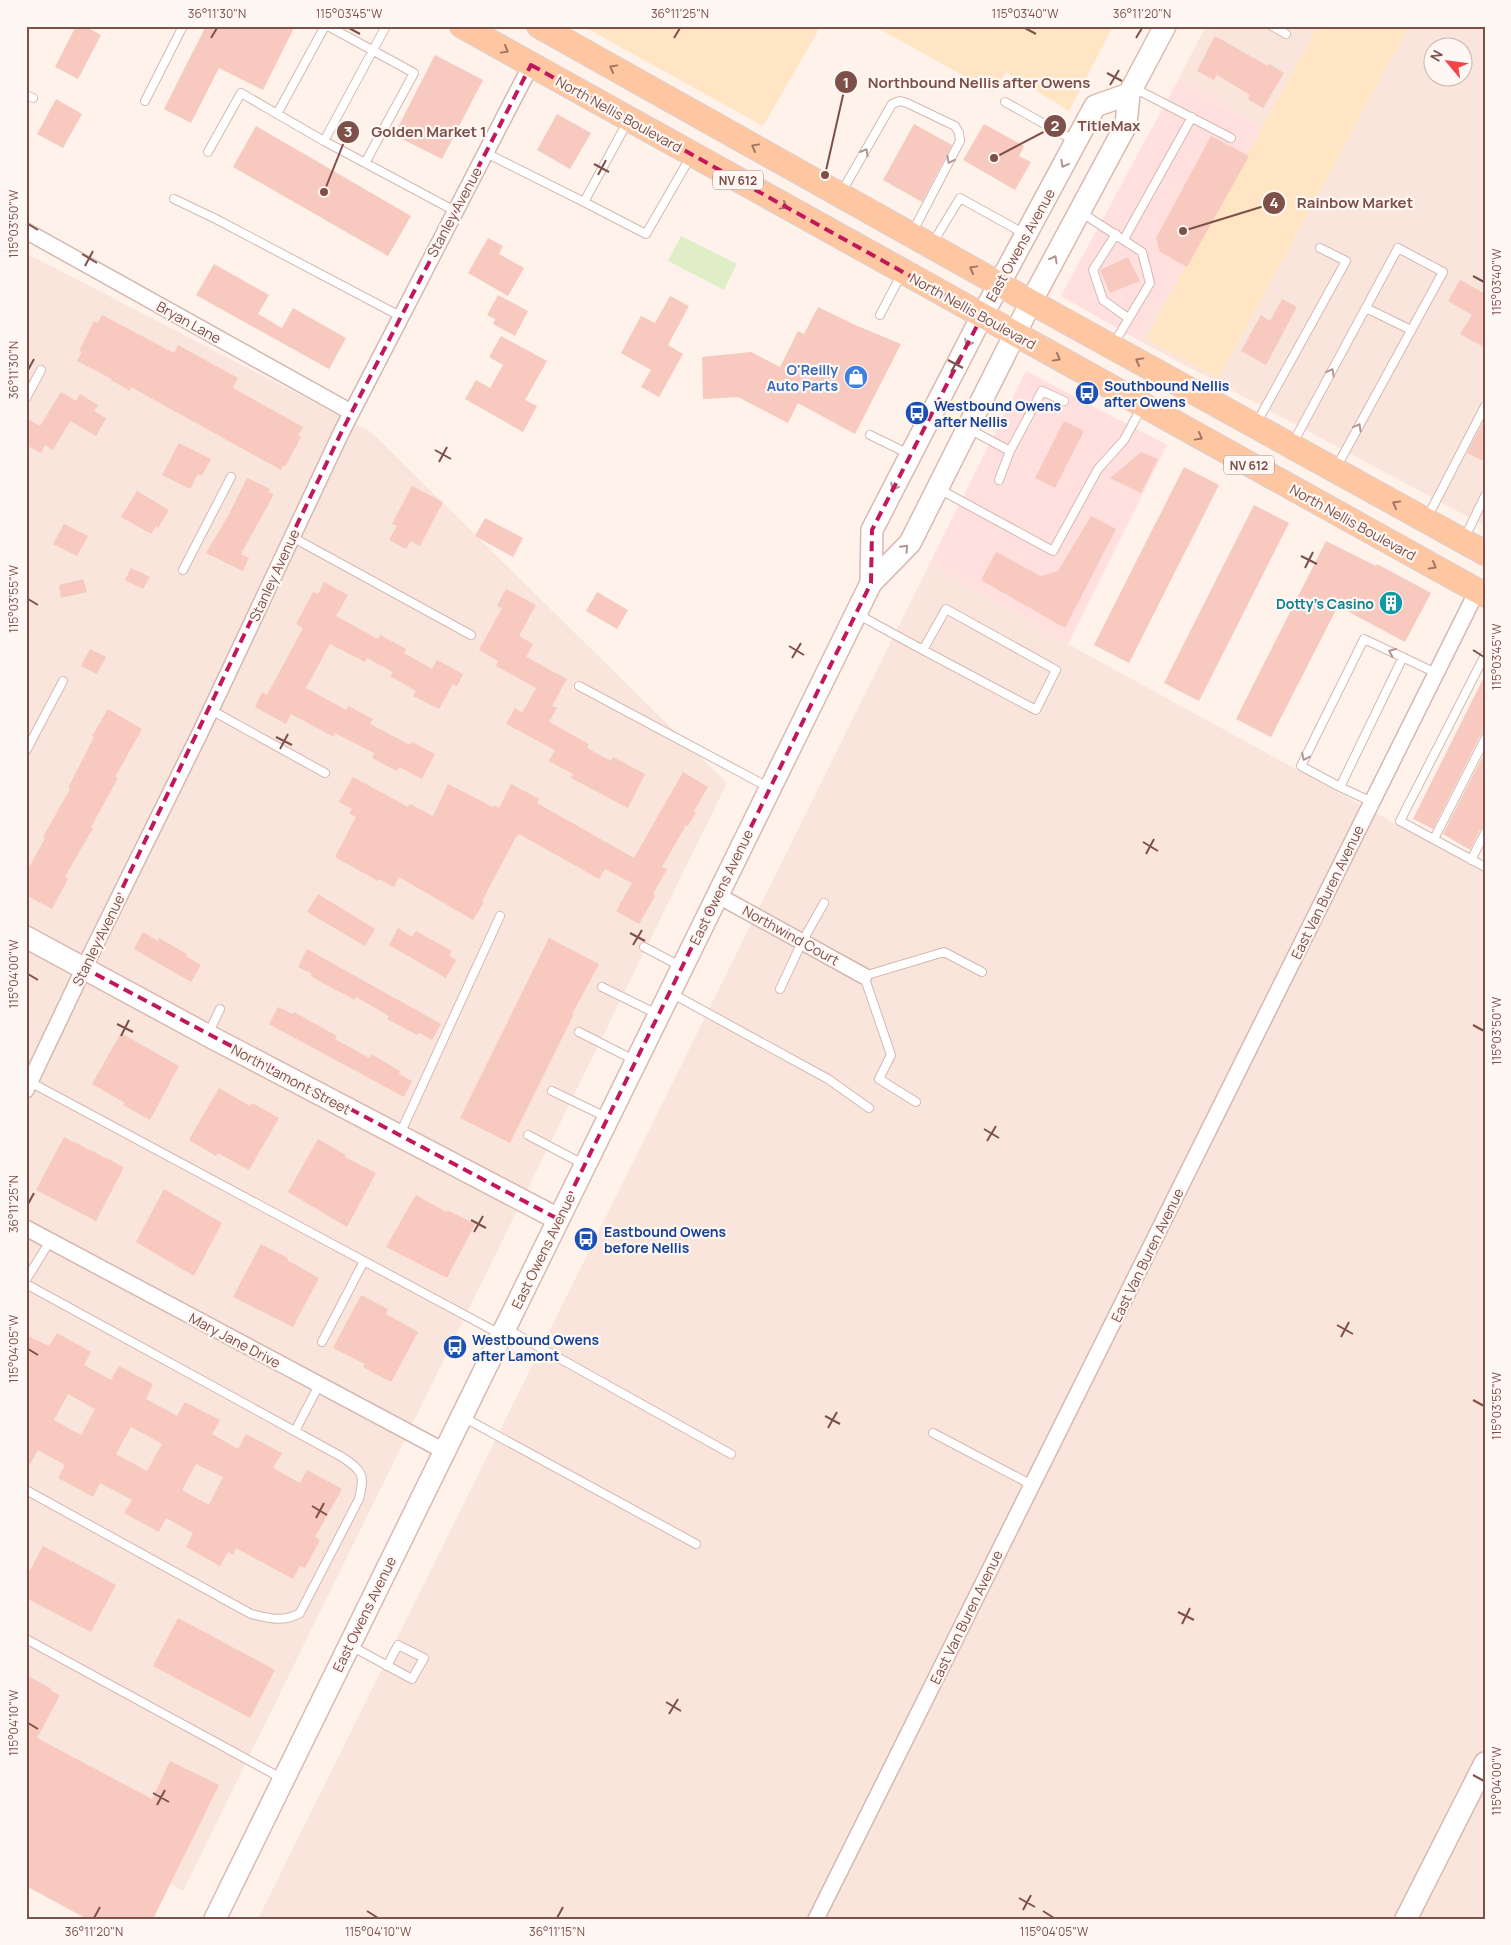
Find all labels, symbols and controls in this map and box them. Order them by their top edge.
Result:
text: 36°11'30"N [188,5,246,22]
text: 115°03'45"W [316,5,383,22]
text: 36°11'25"N [651,5,709,22]
text: 115°03'40"W [991,5,1059,22]
text: 36°11'20"N [1113,5,1171,22]
north arrow [1424,38,1474,88]
one-way arrow [499,44,508,54]
text: N [1425,46,1447,64]
one-way arrow [610,64,619,74]
callout: Northbound Nellis after Owens [833,67,1101,97]
street label: North Nellis Boulevard [553,71,685,157]
text: 1 [843,72,849,93]
text: Northbound Nellis after Owens [868,72,1090,93]
callout: TitleMax [1042,111,1150,141]
text: 2 [1051,115,1060,136]
text: TitleMax [1078,115,1141,136]
callout: Golden Market 1 [336,117,496,147]
text: 3 [344,121,352,142]
text: Golden Market 1 [371,121,487,142]
one-way arrow [751,143,760,153]
one-way arrow [858,149,868,158]
one-way arrow [946,155,956,164]
one-way arrow [1060,159,1070,168]
street label: Stanley Avenue [422,163,486,261]
road number: NV 612 [713,170,763,190]
street label: East Owens Avenue [981,185,1059,305]
callout: Rainbow Market [1261,188,1423,218]
text: 115°03'50"W [5,189,22,258]
text: 4 [1269,192,1279,213]
text: Rainbow Market [1297,192,1413,213]
one-way arrow [779,200,788,210]
text: 115°03'40"W [1488,248,1505,316]
one-way arrow [1048,255,1058,264]
one-way arrow [969,266,978,276]
street label: North Nellis Boulevard [907,268,1039,354]
street label: Bryan Lane [153,296,225,348]
one-way arrow [964,337,974,346]
text: 36°11'30"N [5,341,22,399]
one-way arrow [1051,352,1060,362]
one-way arrow [1135,357,1144,367]
place label: O'Reilly Auto Parts [767,360,838,395]
shop icon: O'Reilly Auto Parts [843,364,869,390]
one-way arrow [1325,368,1335,377]
place label: Southbound Nellis after Owens [1104,376,1230,411]
bus stop icon: Southbound Nellis after Owens [1074,380,1100,406]
place label: Westbound Owens after Nellis [934,396,1061,431]
bus stop icon: Westbound Owens after Nellis [904,400,930,426]
one-way arrow [1352,423,1362,432]
one-way arrow [1194,430,1203,440]
road number: NV 612 [1224,456,1274,474]
street label: North Nellis Boulevard [1287,479,1419,565]
one-way arrow [890,482,900,491]
one-way arrow [1393,500,1402,510]
street label: Stanley Avenue [244,526,304,624]
one-way arrow [899,545,908,554]
one-way arrow [1428,560,1437,570]
text: 115°03'55"W [5,564,22,633]
building icon: Dotty's Casino [1378,590,1404,616]
place label: Dotty's Casino [1276,594,1374,613]
text: 115°03'45"W [1488,623,1505,690]
one-way arrow [1388,648,1397,659]
one-way arrow [1301,752,1311,761]
street label: East Van Buren Avenue [1286,822,1368,962]
street label: East Owens Avenue [685,826,757,948]
street label: Stanley Avenue [68,891,128,989]
street label: Northwind Court [739,901,843,970]
text: 115°04'00"W [5,939,22,1008]
text: 115°03'50"W [1488,996,1505,1065]
street label: North Lamont Street [228,1040,354,1119]
text: 36°11'25"N [5,1175,22,1233]
street label: East Van Buren Avenue [1106,1185,1188,1325]
street label: East Owens Avenue [507,1190,579,1312]
place label: Eastbound Owens before Nellis [604,1222,726,1257]
bus stop icon: Eastbound Owens before Nellis [573,1226,599,1252]
street label: Mary Jane Drive [186,1308,284,1372]
text: 115°04'05"W [5,1314,22,1383]
place label: Westbound Owens after Lamont [472,1330,599,1365]
bus stop icon: Westbound Owens after Lamont [442,1334,468,1360]
text: 115°03'55"W [1488,1371,1505,1440]
street label: East Van Buren Avenue [925,1547,1007,1687]
street label: East Owens Avenue [328,1553,400,1675]
text: 115°04'10"W [5,1689,22,1756]
text: 115°04'00"W [1488,1746,1505,1815]
text: 36°11'20"N [65,1923,123,1940]
text: 115°04'10"W [345,1923,412,1940]
text: 36°11'15"N [529,1923,585,1940]
text: 115°04'05"W [1020,1923,1089,1940]

